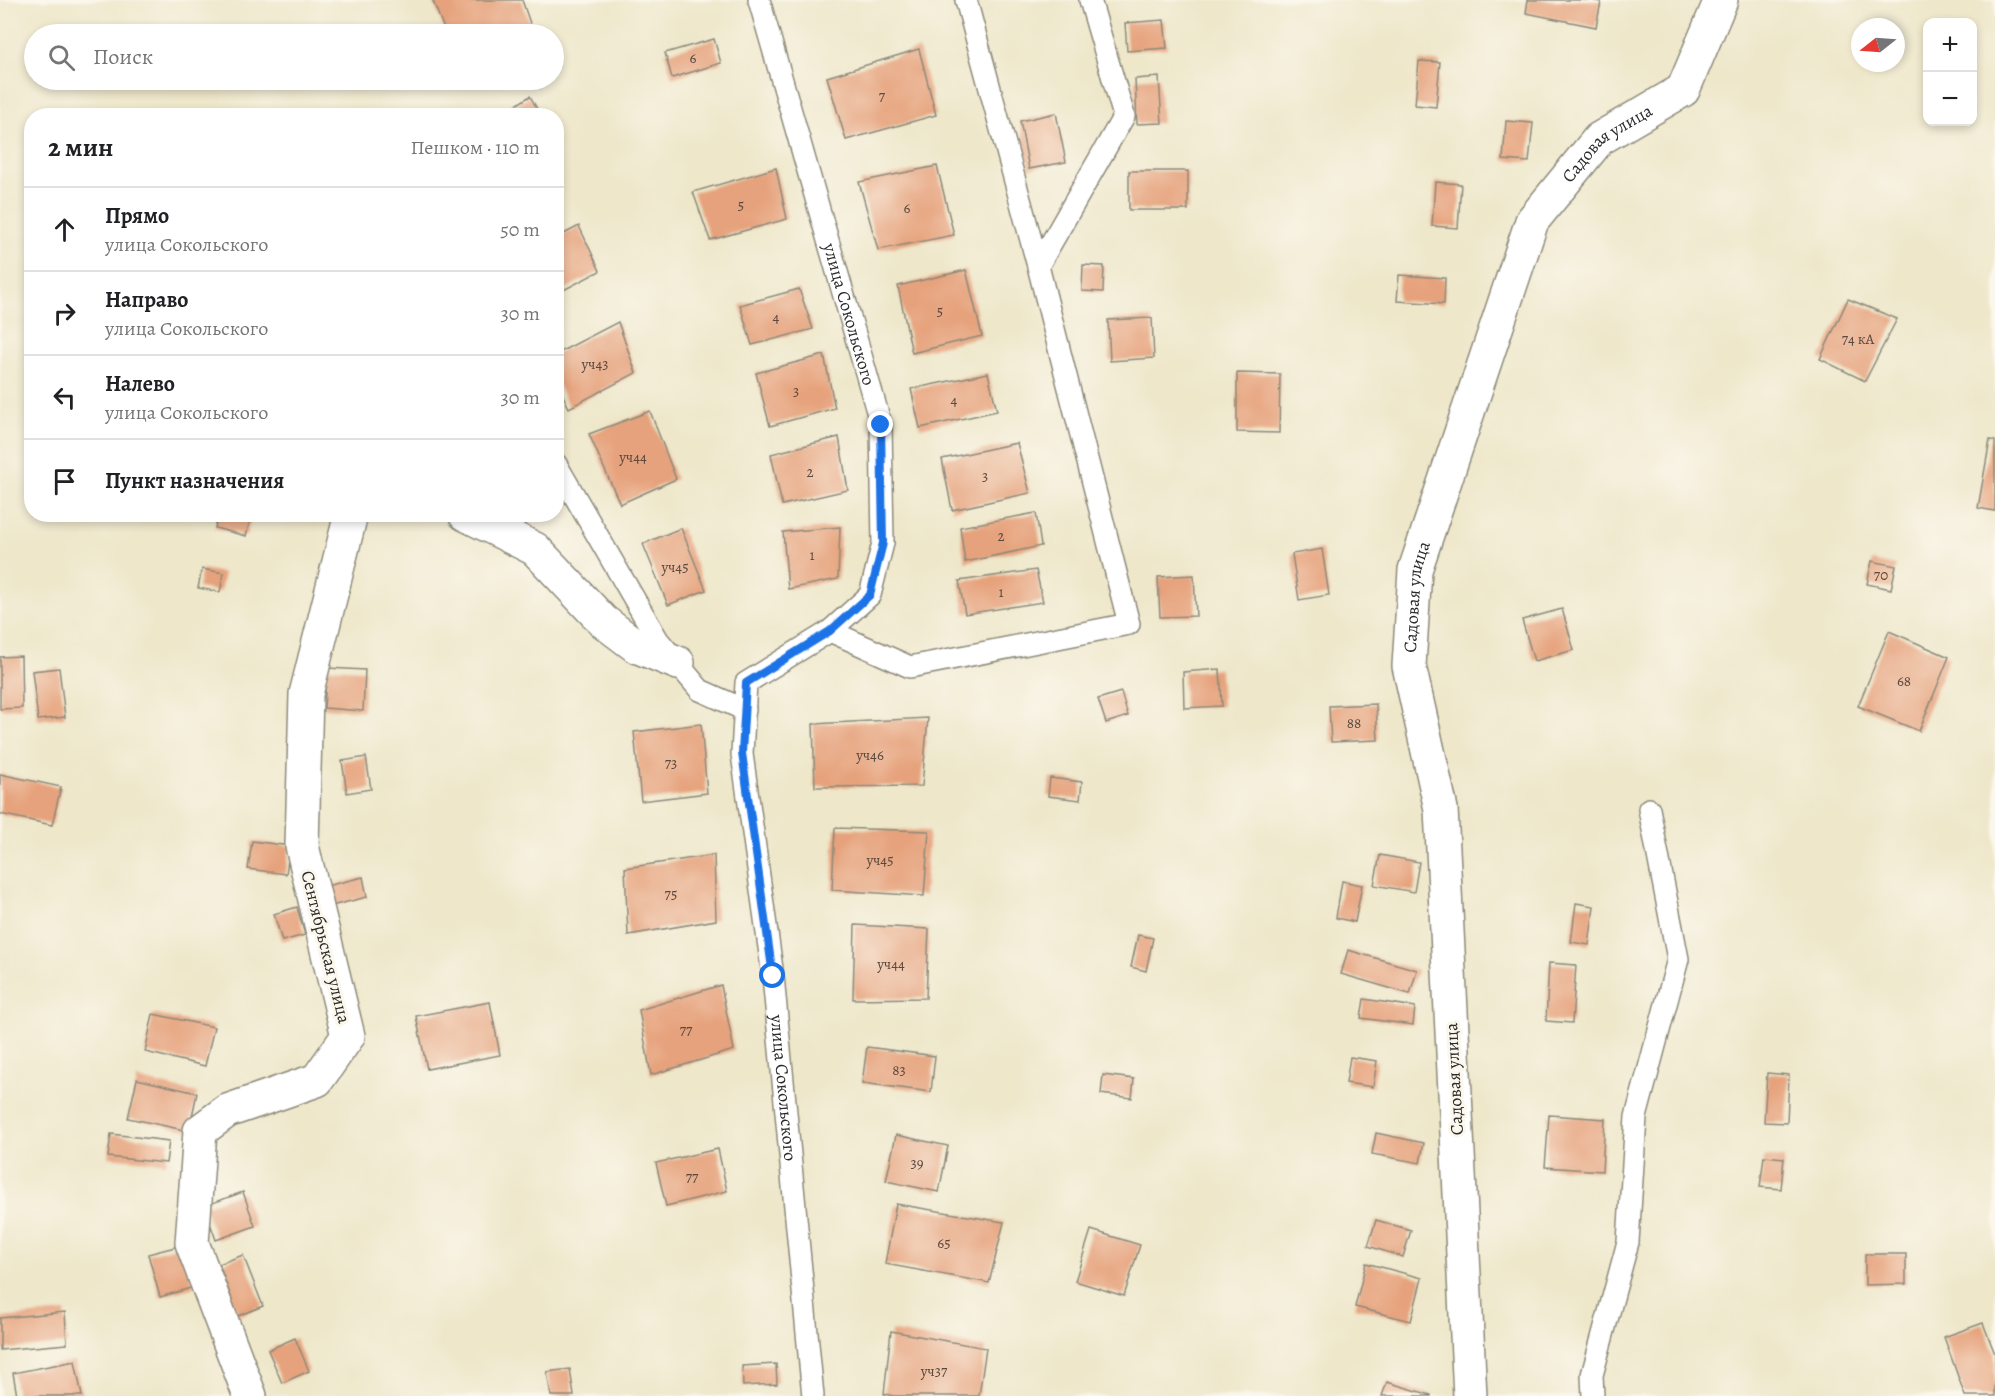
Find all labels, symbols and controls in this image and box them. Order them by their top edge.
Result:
north arrow [1851,18,1905,72]
map controls [1923,18,1977,126]
button: + [1923,18,1977,72]
search box [24,24,564,90]
icon: search [45,41,78,74]
text: Поиск [93,42,153,72]
house number: 6 [690,48,697,68]
button: − [1923,72,1977,126]
house number: 7 [879,86,886,106]
street label: Садовая улица [1556,98,1657,187]
text: 2 мин [48,130,113,165]
text: Пешком · 110 m [410,134,540,161]
house number: 5 [738,195,744,215]
house number: 6 [904,198,911,218]
text: Прямо [105,201,169,231]
icon: ahead [48,213,81,246]
text: 50 m [500,216,540,243]
text: улица Сокольского [105,231,268,258]
street label: улица Сокольского [817,239,881,388]
text: Направо [105,285,188,315]
icon: right [48,297,81,330]
text: 30 m [500,300,540,327]
house number: 5 [937,301,943,321]
house number: 4 [773,307,780,327]
text: улица Сокольского [105,315,268,342]
house number: 74 кА [1842,329,1875,349]
house number: уч43 [580,354,609,374]
text: Налево [105,369,175,399]
icon: left [48,381,81,414]
house number: 3 [793,381,799,401]
text: 30 m [500,384,540,411]
house number: 4 [951,390,958,410]
text: улица Сокольского [105,399,268,426]
route end [867,411,893,437]
house number: уч44 [618,447,647,467]
house number: 2 [806,462,814,482]
icon: arrive [48,465,81,498]
text: Пункт назначения [105,466,284,496]
house number: 3 [982,466,988,486]
house number: 2 [997,526,1005,546]
street label: Садовая улица [1398,537,1436,653]
house number: 1 [809,545,815,565]
house number: уч45 [660,557,689,577]
house number: 70 [1874,565,1888,585]
house number: 1 [998,582,1004,602]
house number: 68 [1897,671,1911,691]
house number: 88 [1347,713,1361,733]
house number: уч46 [855,745,884,765]
house number: 73 [665,753,677,773]
house number: уч45 [865,850,894,870]
street label: Сентябрьская улица [295,868,357,1026]
house number: 75 [665,884,677,904]
house number: уч44 [876,954,905,974]
route start [759,962,785,988]
street label: улица Сокольского [765,1013,803,1162]
house number: 77 [680,1020,693,1040]
street label: Садовая улица [1439,1021,1469,1136]
house number: 83 [892,1060,906,1080]
house number: 39 [910,1153,924,1173]
house number: 77 [686,1167,699,1187]
house number: 65 [937,1233,951,1253]
house number: уч37 [920,1361,948,1381]

